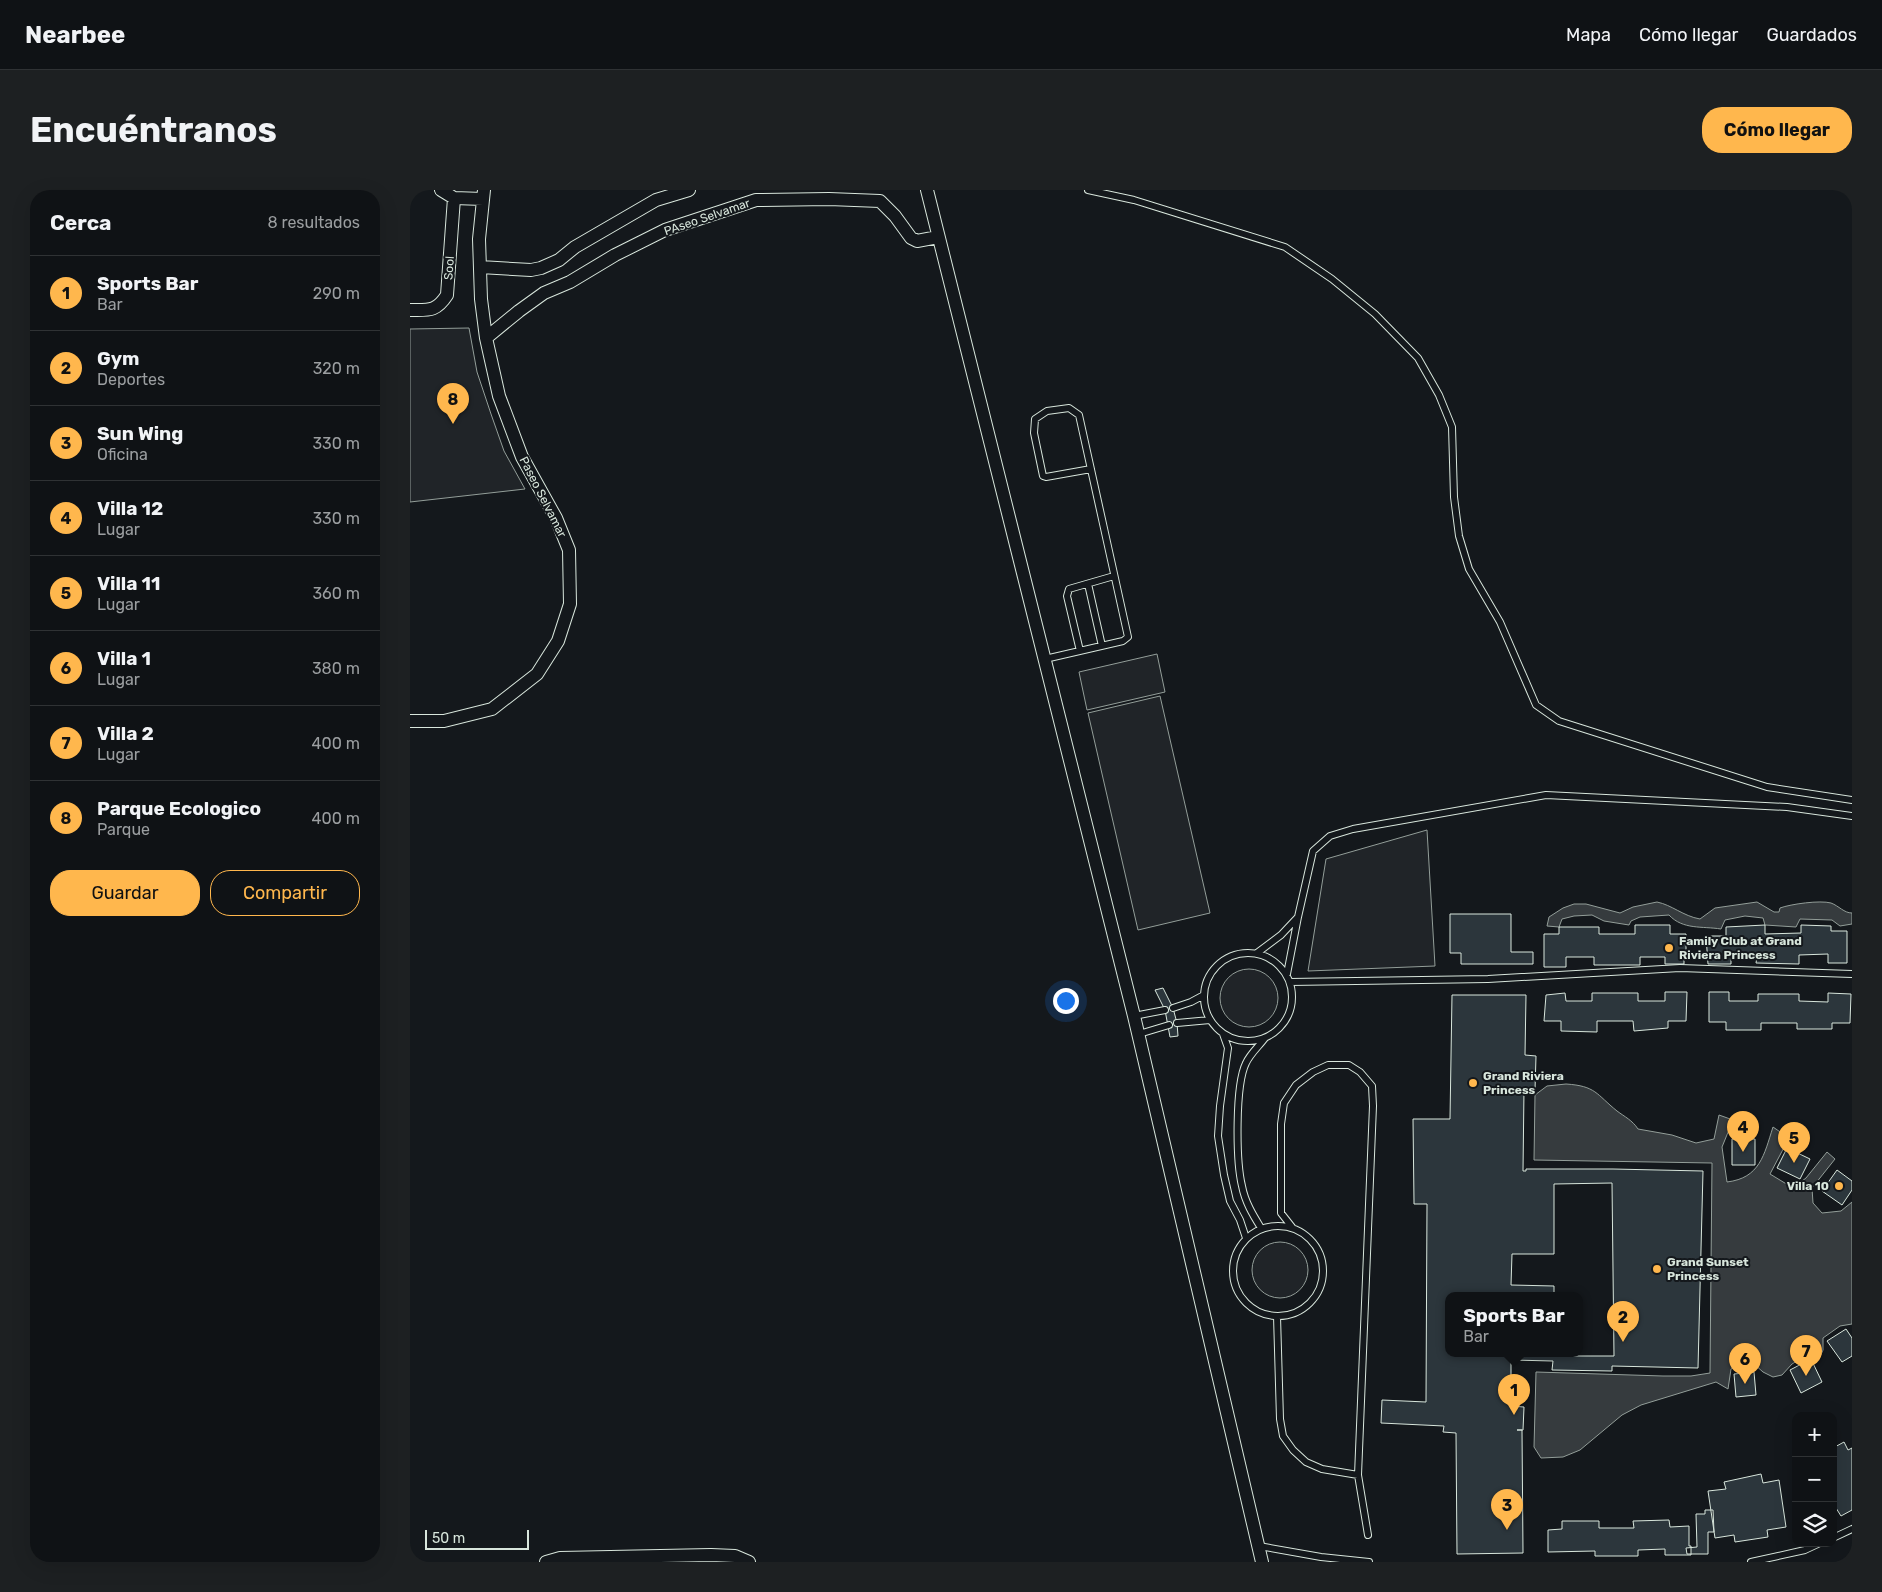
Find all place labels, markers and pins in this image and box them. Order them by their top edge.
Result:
pin: 8 [437,383,469,424]
place label: Family Club at Grand Riviera Princess [1679,934,1802,962]
marker: Family Club at Grand Riviera Princess [1663,942,1675,954]
place label: Grand Riviera Princess [1483,1069,1564,1097]
marker: Grand Riviera Princess [1467,1077,1479,1089]
pin: 4 [1727,1111,1759,1152]
pin: 5 [1778,1122,1810,1163]
place label: Villa 10 [1787,1179,1829,1193]
marker: Villa 10 [1833,1180,1845,1192]
place label: Grand Sunset Princess [1667,1255,1749,1283]
marker: Grand Sunset Princess [1651,1263,1663,1275]
pin: 2 [1607,1301,1639,1342]
pin: 7 [1790,1335,1822,1376]
pin: 6 [1729,1343,1761,1384]
pin: 1 [1498,1374,1530,1415]
pin: 3 [1491,1489,1523,1530]

